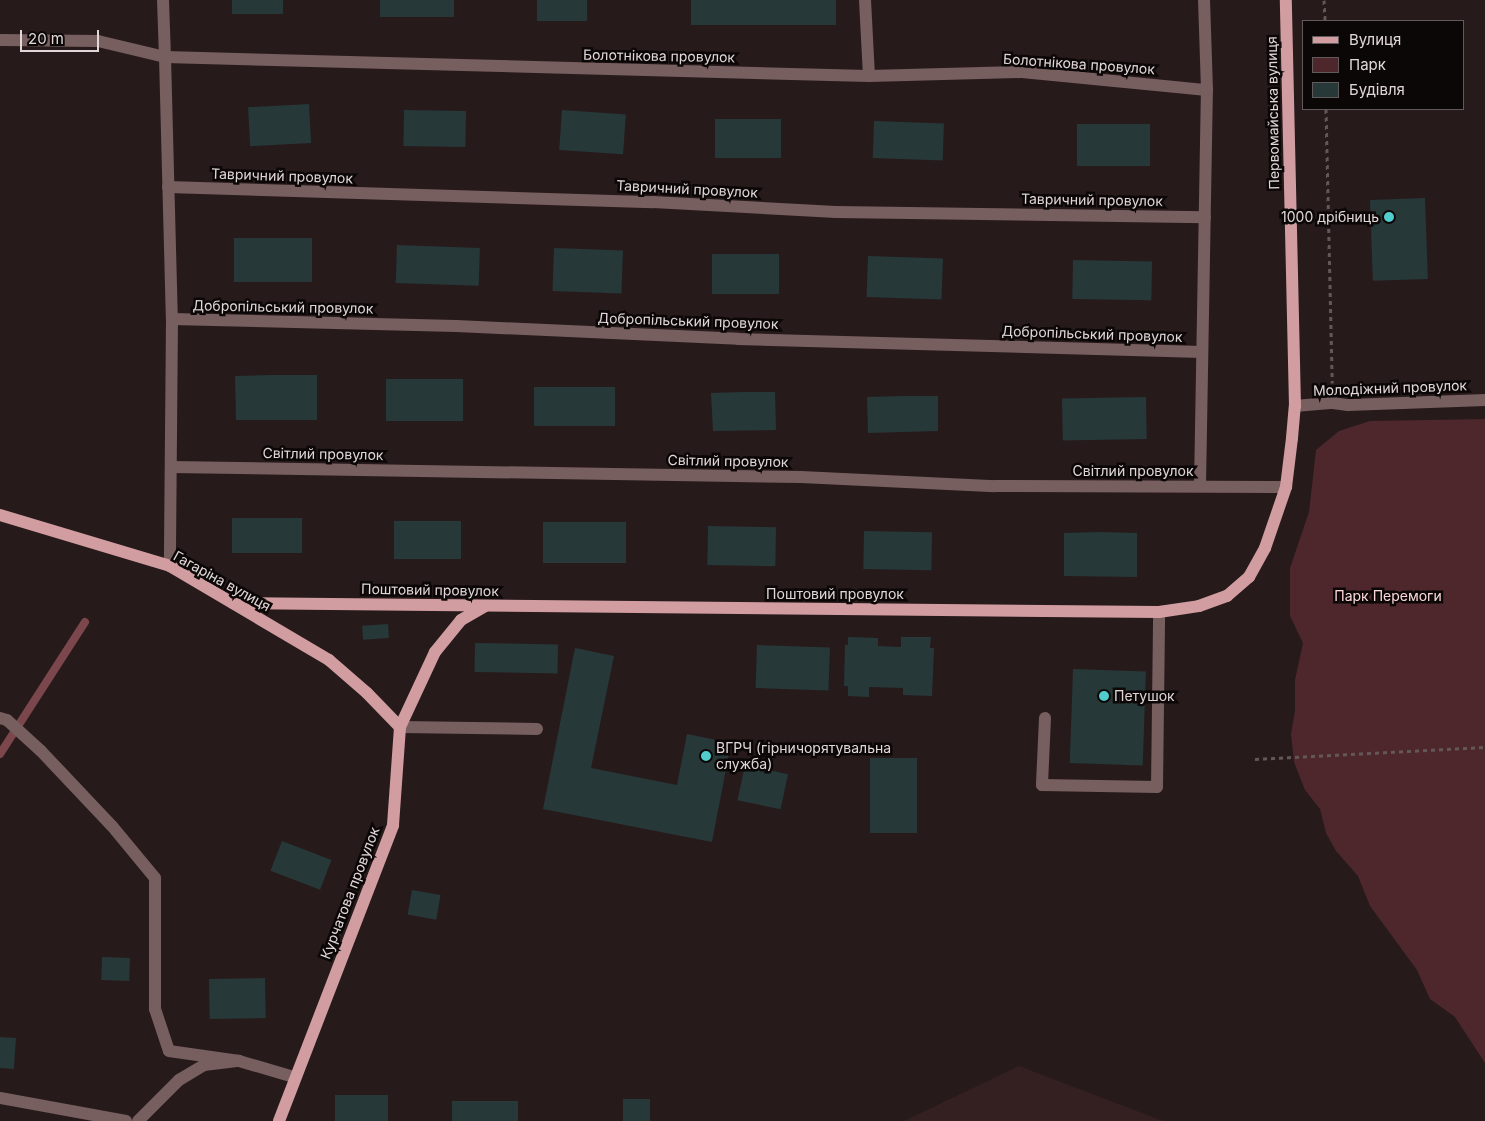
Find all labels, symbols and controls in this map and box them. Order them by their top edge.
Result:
scale bar [22,20,101,52]
legend [1302,20,1465,110]
text: 20 m [28,29,64,48]
text: Вулиця [1349,30,1401,49]
street label: Первомайська вулиця [1263,36,1283,190]
street label: Болотнікова провулок [583,46,735,66]
street label: Болотнікова провулок [1003,50,1155,78]
text: Парк [1349,55,1386,74]
text: Будівля [1349,80,1405,99]
street label: Тавричний провулок [211,165,353,187]
street label: Тавричний провулок [616,177,758,201]
street label: Тавричний провулок [1021,190,1163,210]
place label: 1000 дрібниць [1281,209,1379,225]
marker: 1000 дрібниць [1383,211,1395,223]
street label: Добропільський провулок [192,297,374,317]
street label: Добропільський провулок [597,309,779,333]
street label: Добропільський провулок [1001,322,1183,346]
street label: Молодіжний провулок [1313,377,1467,399]
street label: Світлий провулок [262,445,384,463]
street label: Світлий провулок [667,452,789,470]
street label: Світлий провулок [1073,463,1193,479]
street label: Гагаріна вулиця [170,547,274,615]
street label: Поштовий провулок [361,580,499,600]
street label: Поштовий провулок [766,586,904,602]
park label: Парк Перемоги [1334,588,1442,604]
place label: Петушок [1114,688,1175,704]
marker: Петушок [1098,690,1110,702]
place label: ВГРЧ (гірничорятувальна служба) [716,740,891,772]
marker: ВГРЧ (гірничорятувальна служба) [700,750,712,762]
street label: Курчатова провулок [317,825,383,961]

